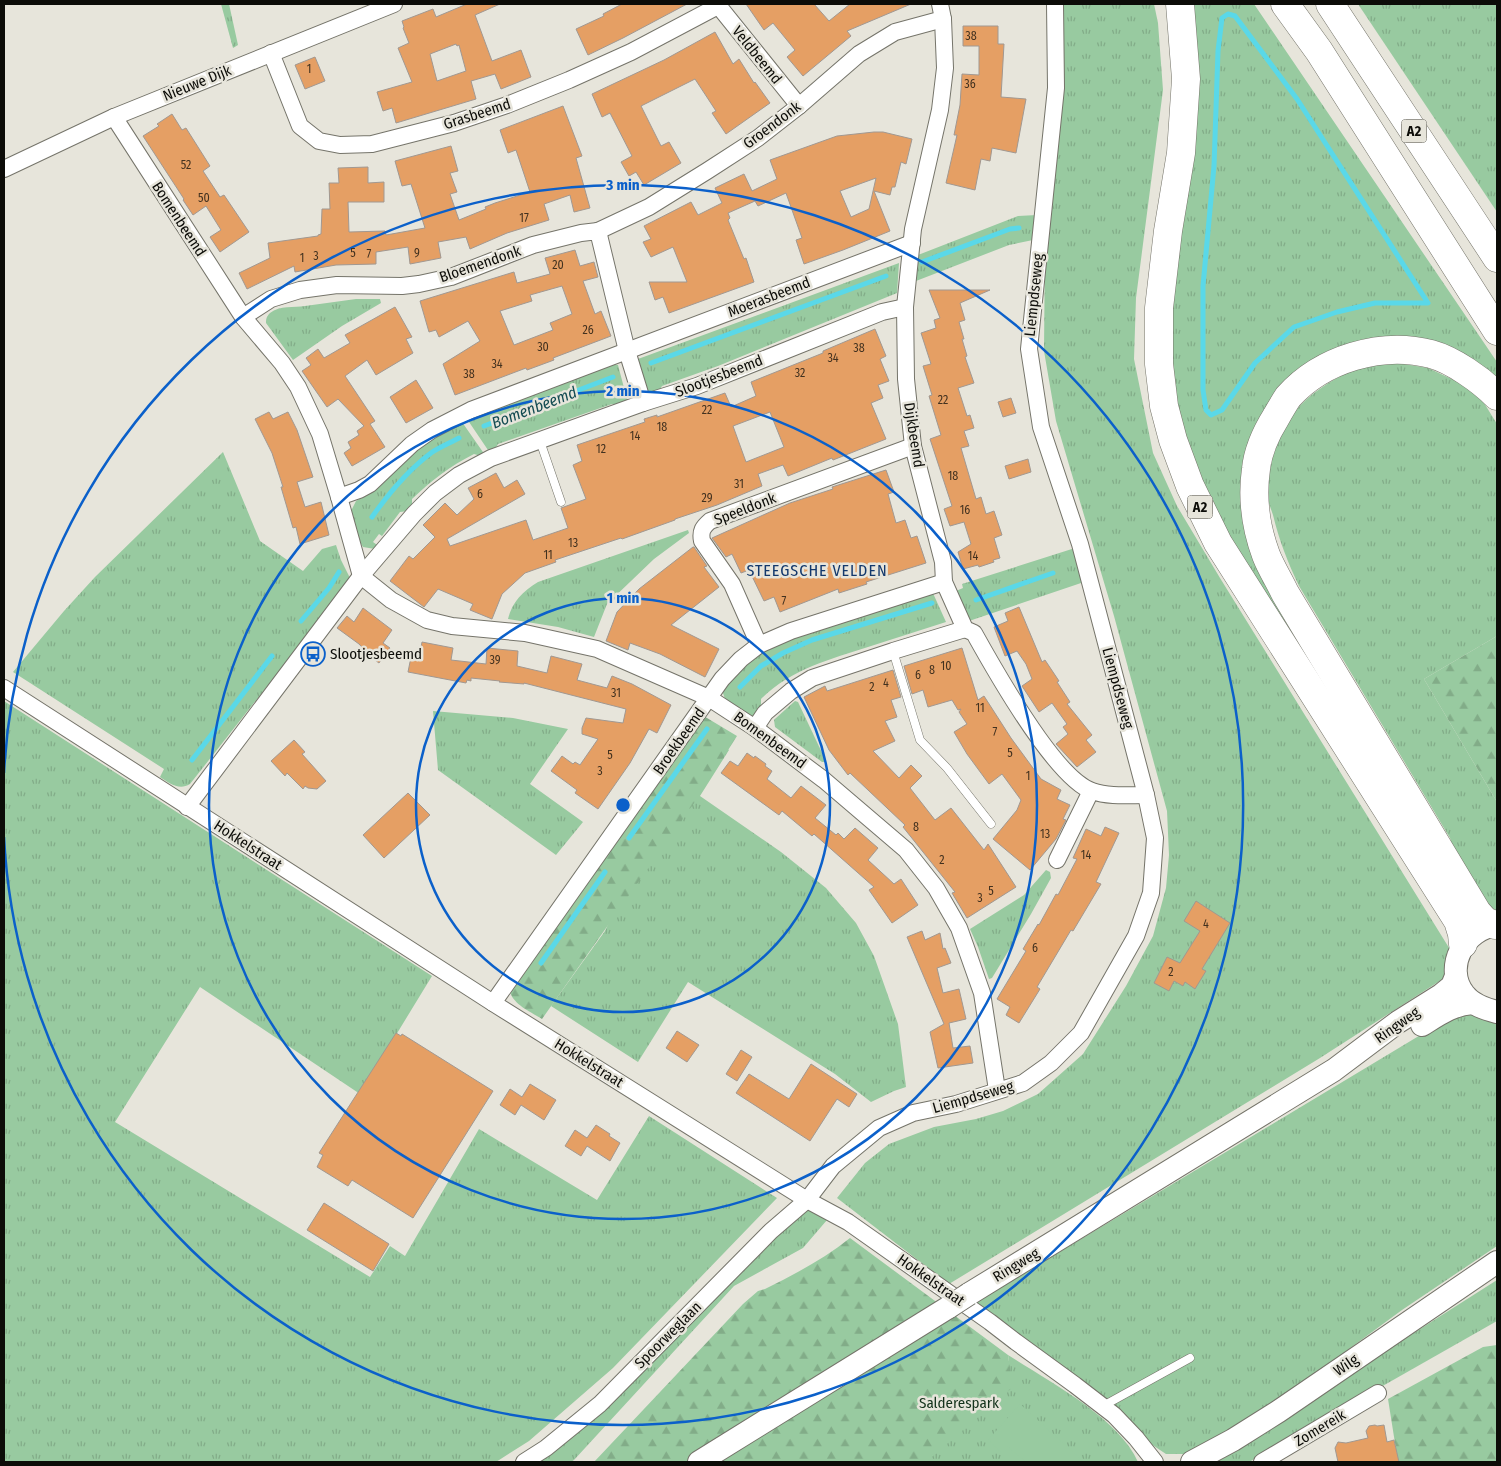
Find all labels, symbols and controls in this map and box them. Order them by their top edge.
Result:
street label: Veldbeemd [728,23,786,87]
house number: 38 [965,29,977,43]
street label: Nieuwe Dijk [160,61,234,105]
house number: 1 [307,62,311,76]
house number: 36 [964,77,976,91]
street label: Grasbeemd [441,95,513,133]
street label: Groendonk [740,98,804,152]
road number: A2 [1402,120,1426,142]
house number: 52 [181,158,191,172]
text: 3 min [605,176,640,194]
street label: Bomenbeemd [148,178,210,260]
house number: 50 [198,191,210,205]
house number: 17 [519,211,529,225]
street label: Bloemendonk [437,242,523,286]
house number: 5 [350,246,356,260]
house number: 9 [414,246,420,260]
house number: 7 [367,247,372,261]
house number: 3 [313,249,319,263]
house number: 1 [300,251,304,265]
street label: Liempdseweg [1021,253,1047,337]
house number: 20 [552,258,564,272]
street label: Moerasbeemd [725,273,813,321]
house number: 26 [582,323,594,337]
house number: 30 [537,340,549,354]
house number: 38 [853,341,865,355]
street label: Slootjesbeemd [673,351,765,401]
house number: 34 [827,351,839,365]
house number: 34 [491,357,503,371]
house number: 32 [795,366,805,380]
house number: 38 [463,367,475,381]
water label: Bomenbeemd [489,382,580,432]
text: 2 min [605,382,640,400]
house number: 22 [938,393,948,407]
street label: Dijkbeemd [900,401,928,469]
house number: 22 [702,403,712,417]
house number: 18 [657,420,667,434]
house number: 14 [630,429,640,443]
house number: 12 [596,442,606,456]
house number: 18 [948,469,958,483]
house number: 31 [734,477,744,491]
house number: 6 [477,487,483,501]
street label: Speeldonk [711,489,779,529]
house number: 29 [701,491,713,505]
road number: A2 [1188,496,1212,518]
house number: 16 [960,503,970,517]
house number: 13 [568,536,578,550]
house number: 11 [543,548,553,562]
house number: 14 [968,549,978,563]
district label: STEEGSCHE VELDEN [746,561,888,580]
text: 1 min [607,589,639,607]
house number: 7 [782,594,787,608]
bus stop icon: Slootjesbeemd [300,641,326,667]
place label: Slootjesbeemd [330,645,422,663]
street label: Liempdseweg [1099,645,1137,731]
house number: 39 [489,653,501,667]
house number: 10 [941,659,951,673]
house number: 8 [929,663,935,677]
house number: 6 [915,668,921,682]
house number: 4 [883,676,889,690]
house number: 2 [869,680,875,694]
house number: 31 [611,686,621,700]
house number: 11 [975,701,985,715]
street label: Broekbeemd [649,704,709,778]
street label: Bomenbeemd [730,708,810,772]
house number: 7 [993,725,998,739]
house number: 5 [1007,746,1013,760]
house number: 5 [607,748,613,762]
house number: 3 [597,764,603,778]
house number: 1 [1026,769,1030,783]
centre of rings [614,796,632,814]
street label: Hokkelstraat [210,816,286,874]
house number: 8 [913,820,919,834]
house number: 13 [1040,827,1050,841]
house number: 14 [1081,848,1091,862]
house number: 2 [939,853,945,867]
house number: 5 [988,884,994,898]
house number: 3 [977,891,983,905]
house number: 4 [1203,917,1209,931]
house number: 6 [1032,941,1038,955]
house number: 2 [1168,965,1174,979]
street label: Ringweg [1371,1003,1423,1047]
street label: Hokkelstraat [551,1035,627,1091]
street label: Liempdseweg [930,1077,1016,1117]
street label: Ringweg [989,1244,1043,1286]
street label: Hokkelstraat [894,1250,968,1310]
street label: Spoorweglaan [631,1298,705,1372]
street label: Wilg [1330,1350,1362,1380]
park label: Salderespark [919,1394,999,1412]
street label: Zomereik [1291,1406,1349,1450]

